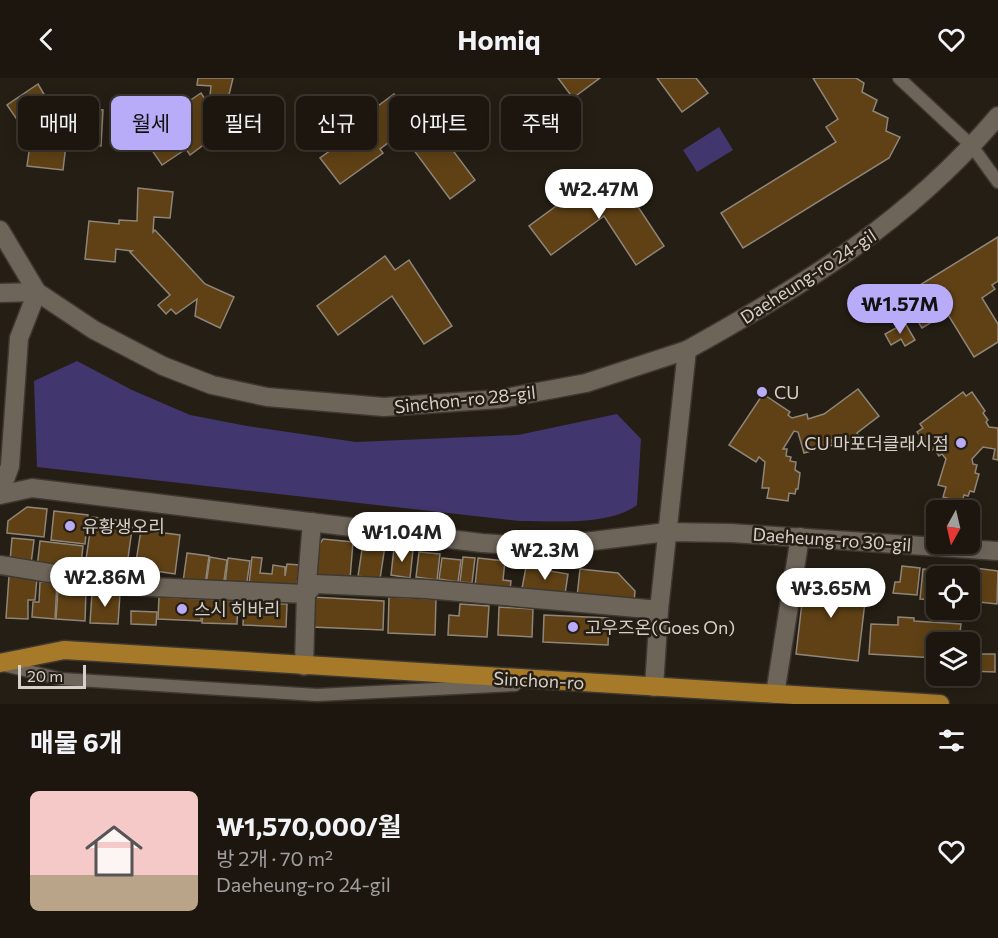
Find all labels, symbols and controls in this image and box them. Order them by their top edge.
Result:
icon: back [30,23,63,56]
text: Homiq [457,23,541,56]
icon: heart [935,23,968,56]
chip: 매매 [18,96,99,150]
chip: 월세 [111,96,191,150]
chip: 필터 [203,96,284,150]
chip: 신규 [296,96,377,150]
chip: 아파트 [389,96,489,150]
chip: 주택 [501,96,581,150]
pin: ₩2.47M [550,169,648,220]
text: ₩2.47M [559,176,639,200]
street label: Daeheung-ro 24-gil [736,224,880,328]
pin: ₩1.57M [851,284,949,335]
text: ₩1.57M [861,291,939,315]
street label: Sinchon-ro 28-gil [393,381,537,417]
place label: CU [774,381,799,403]
marker: CU [755,385,769,399]
place label: CU 마포더클래시점 [804,432,949,454]
marker: CU 마포더클래시점 [954,436,968,450]
north arrow [926,500,980,554]
map controls [926,500,980,686]
pin: ₩1.04M [353,512,451,563]
place label: 유황생오리 [82,515,165,537]
marker: 유황생오리 [63,519,77,533]
text: ₩1.04M [362,519,442,543]
street label: Daeheung-ro 30-gil [752,522,912,556]
pin: ₩2.3M [503,530,587,581]
text: ₩2.3M [511,537,579,561]
pin: ₩2.86M [56,557,154,608]
text: ₩2.86M [64,564,146,588]
button: locate [926,566,980,620]
pin: ₩3.65M [782,568,880,619]
text: ₩3.65M [790,575,872,599]
place label: 스시 히바리 [194,598,280,620]
marker: 스시 히바리 [175,602,189,616]
place label: 고우즈온(Goes On) [585,616,735,638]
marker: 고우즈온(Goes On) [566,620,580,634]
button: layers [926,632,980,686]
scale bar [18,662,86,690]
text: 20 m [27,666,63,685]
street label: Sinchon-ro [493,667,585,693]
icon: filters [935,724,968,757]
text: 매물 6개 [30,726,123,757]
text: ₩1,570,000/월 [216,810,402,841]
icon: home [78,815,150,887]
icon: heart [935,835,968,868]
text: 방 2개 · 70 m² [216,846,333,870]
text: Daeheung-ro 24-gil [216,872,391,896]

